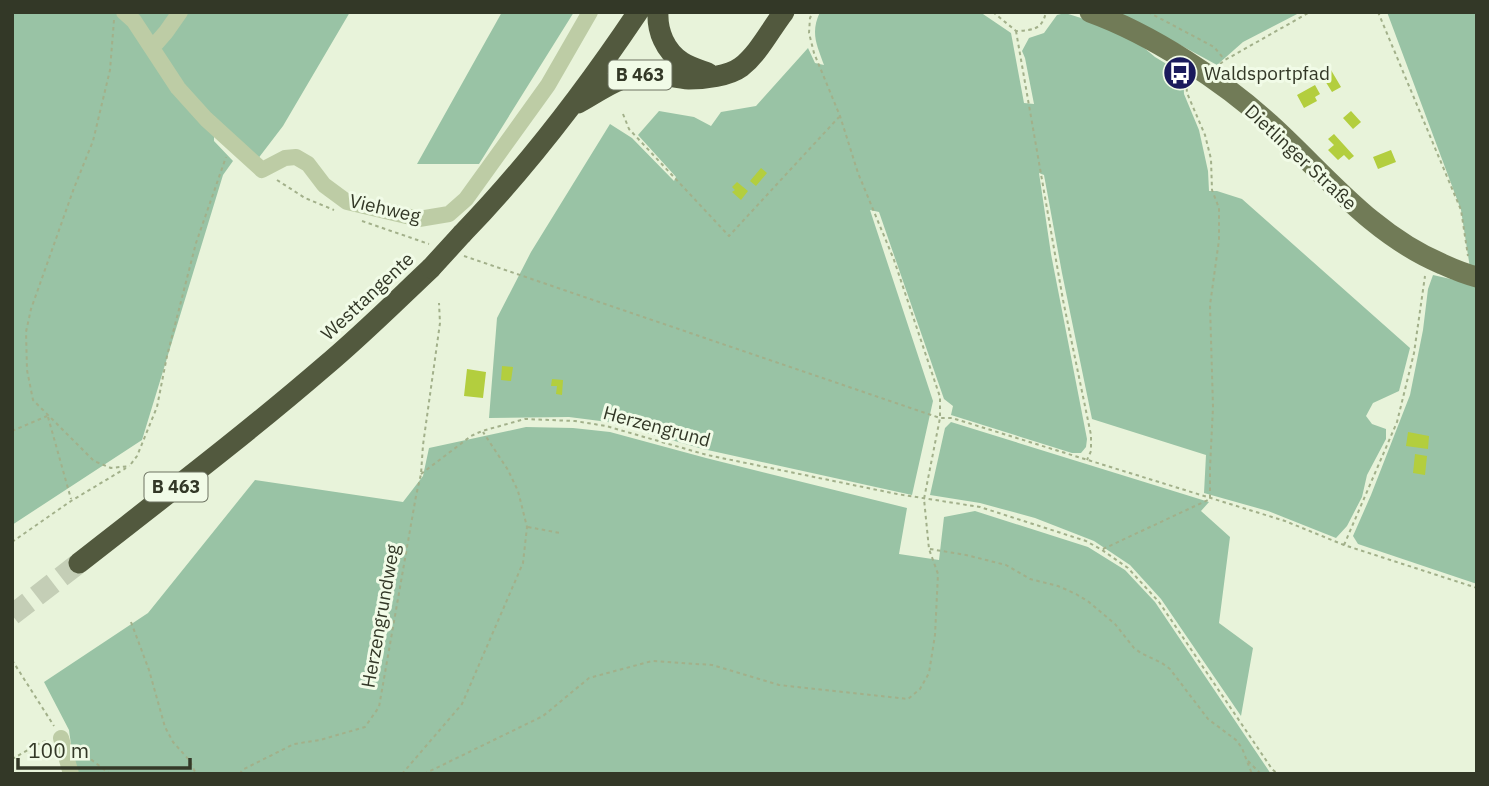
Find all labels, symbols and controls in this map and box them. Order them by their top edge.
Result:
bus stop icon: Waldsportpfad [1161,54,1199,92]
road number: B 463 [608,60,672,90]
place label: Waldsportpfad [1204,61,1330,85]
street label: Dietlinger Straße [1240,99,1362,215]
street label: Viehweg [347,188,423,228]
street label: Westtangente [315,247,419,345]
street label: Herzengrund [601,400,713,452]
road number: B 463 [144,472,208,502]
street label: Herzengrundweg [356,542,404,690]
scale bar [18,726,189,770]
text: 100 m [28,736,89,764]

